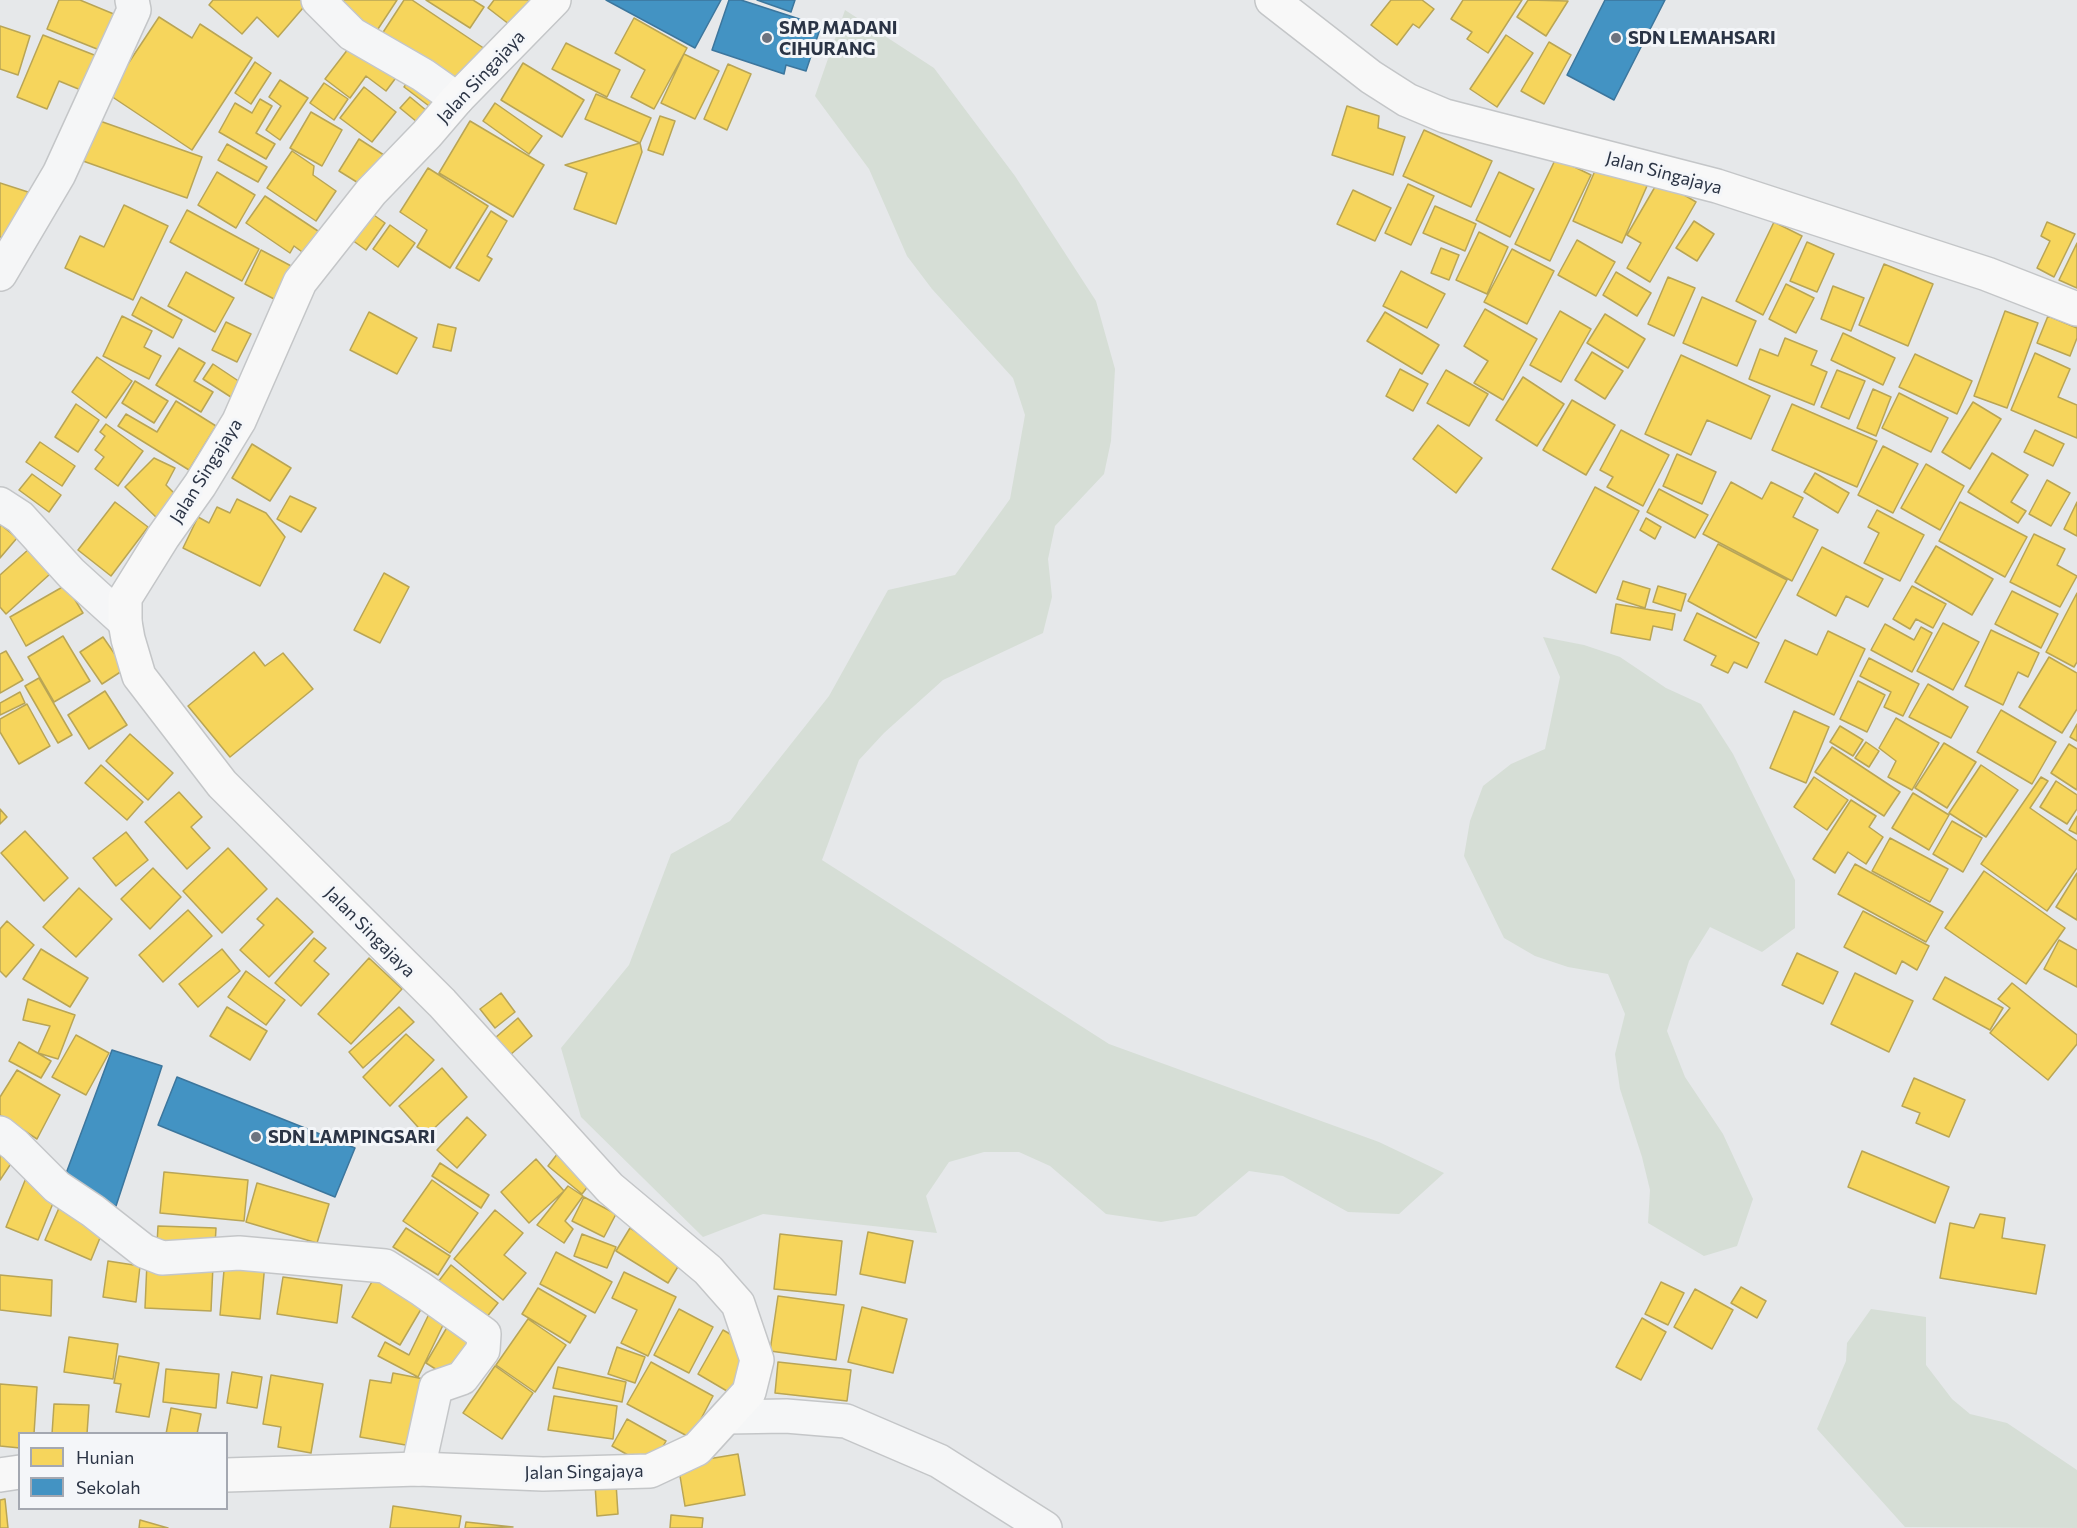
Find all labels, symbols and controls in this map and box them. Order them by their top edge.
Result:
place label: SMP MADANI CIHURANG [779,17,897,60]
street label: Jalan Singajaya [432,26,530,128]
place label: SDN LEMAHSARI [1628,27,1776,49]
marker: SMP MADANI CIHURANG [760,31,774,45]
marker: SDN LEMAHSARI [1609,31,1623,45]
street label: Jalan Singajaya [1604,147,1724,199]
street label: Jalan Singajaya [165,415,247,527]
street label: Jalan Singajaya [320,882,420,982]
place label: SDN LAMPINGSARI [268,1126,435,1148]
marker: SDN LAMPINGSARI [249,1130,263,1144]
legend [18,1432,228,1510]
text: Hunian [76,1446,134,1468]
street label: Jalan Singajaya [524,1460,644,1484]
text: Sekolah [76,1476,140,1498]

